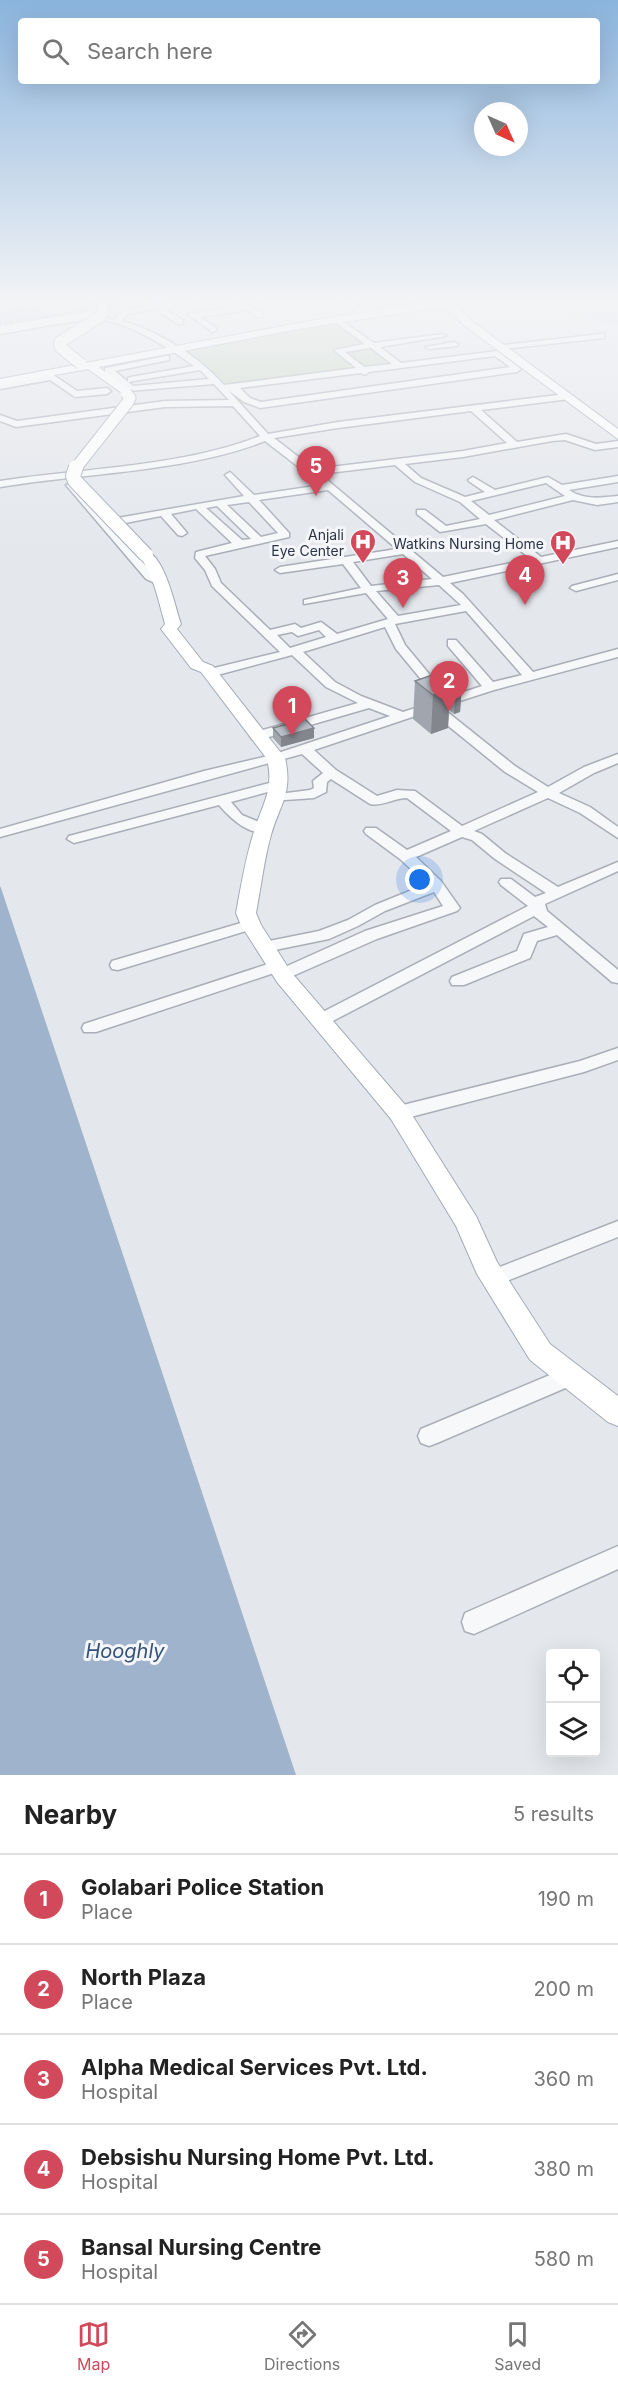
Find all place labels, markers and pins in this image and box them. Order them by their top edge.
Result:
pin: 5 [296,446,336,496]
place label: Anjali Eye Center [271,526,344,559]
hospital icon: Anjali Eye Center [348,527,378,565]
hospital icon: Watkins Nursing Home [548,528,578,566]
place label: Watkins Nursing Home [393,535,544,552]
pin: 4 [506,556,544,605]
pin: 3 [384,558,422,608]
pin: 2 [430,662,468,711]
pin: 1 [272,686,312,736]

